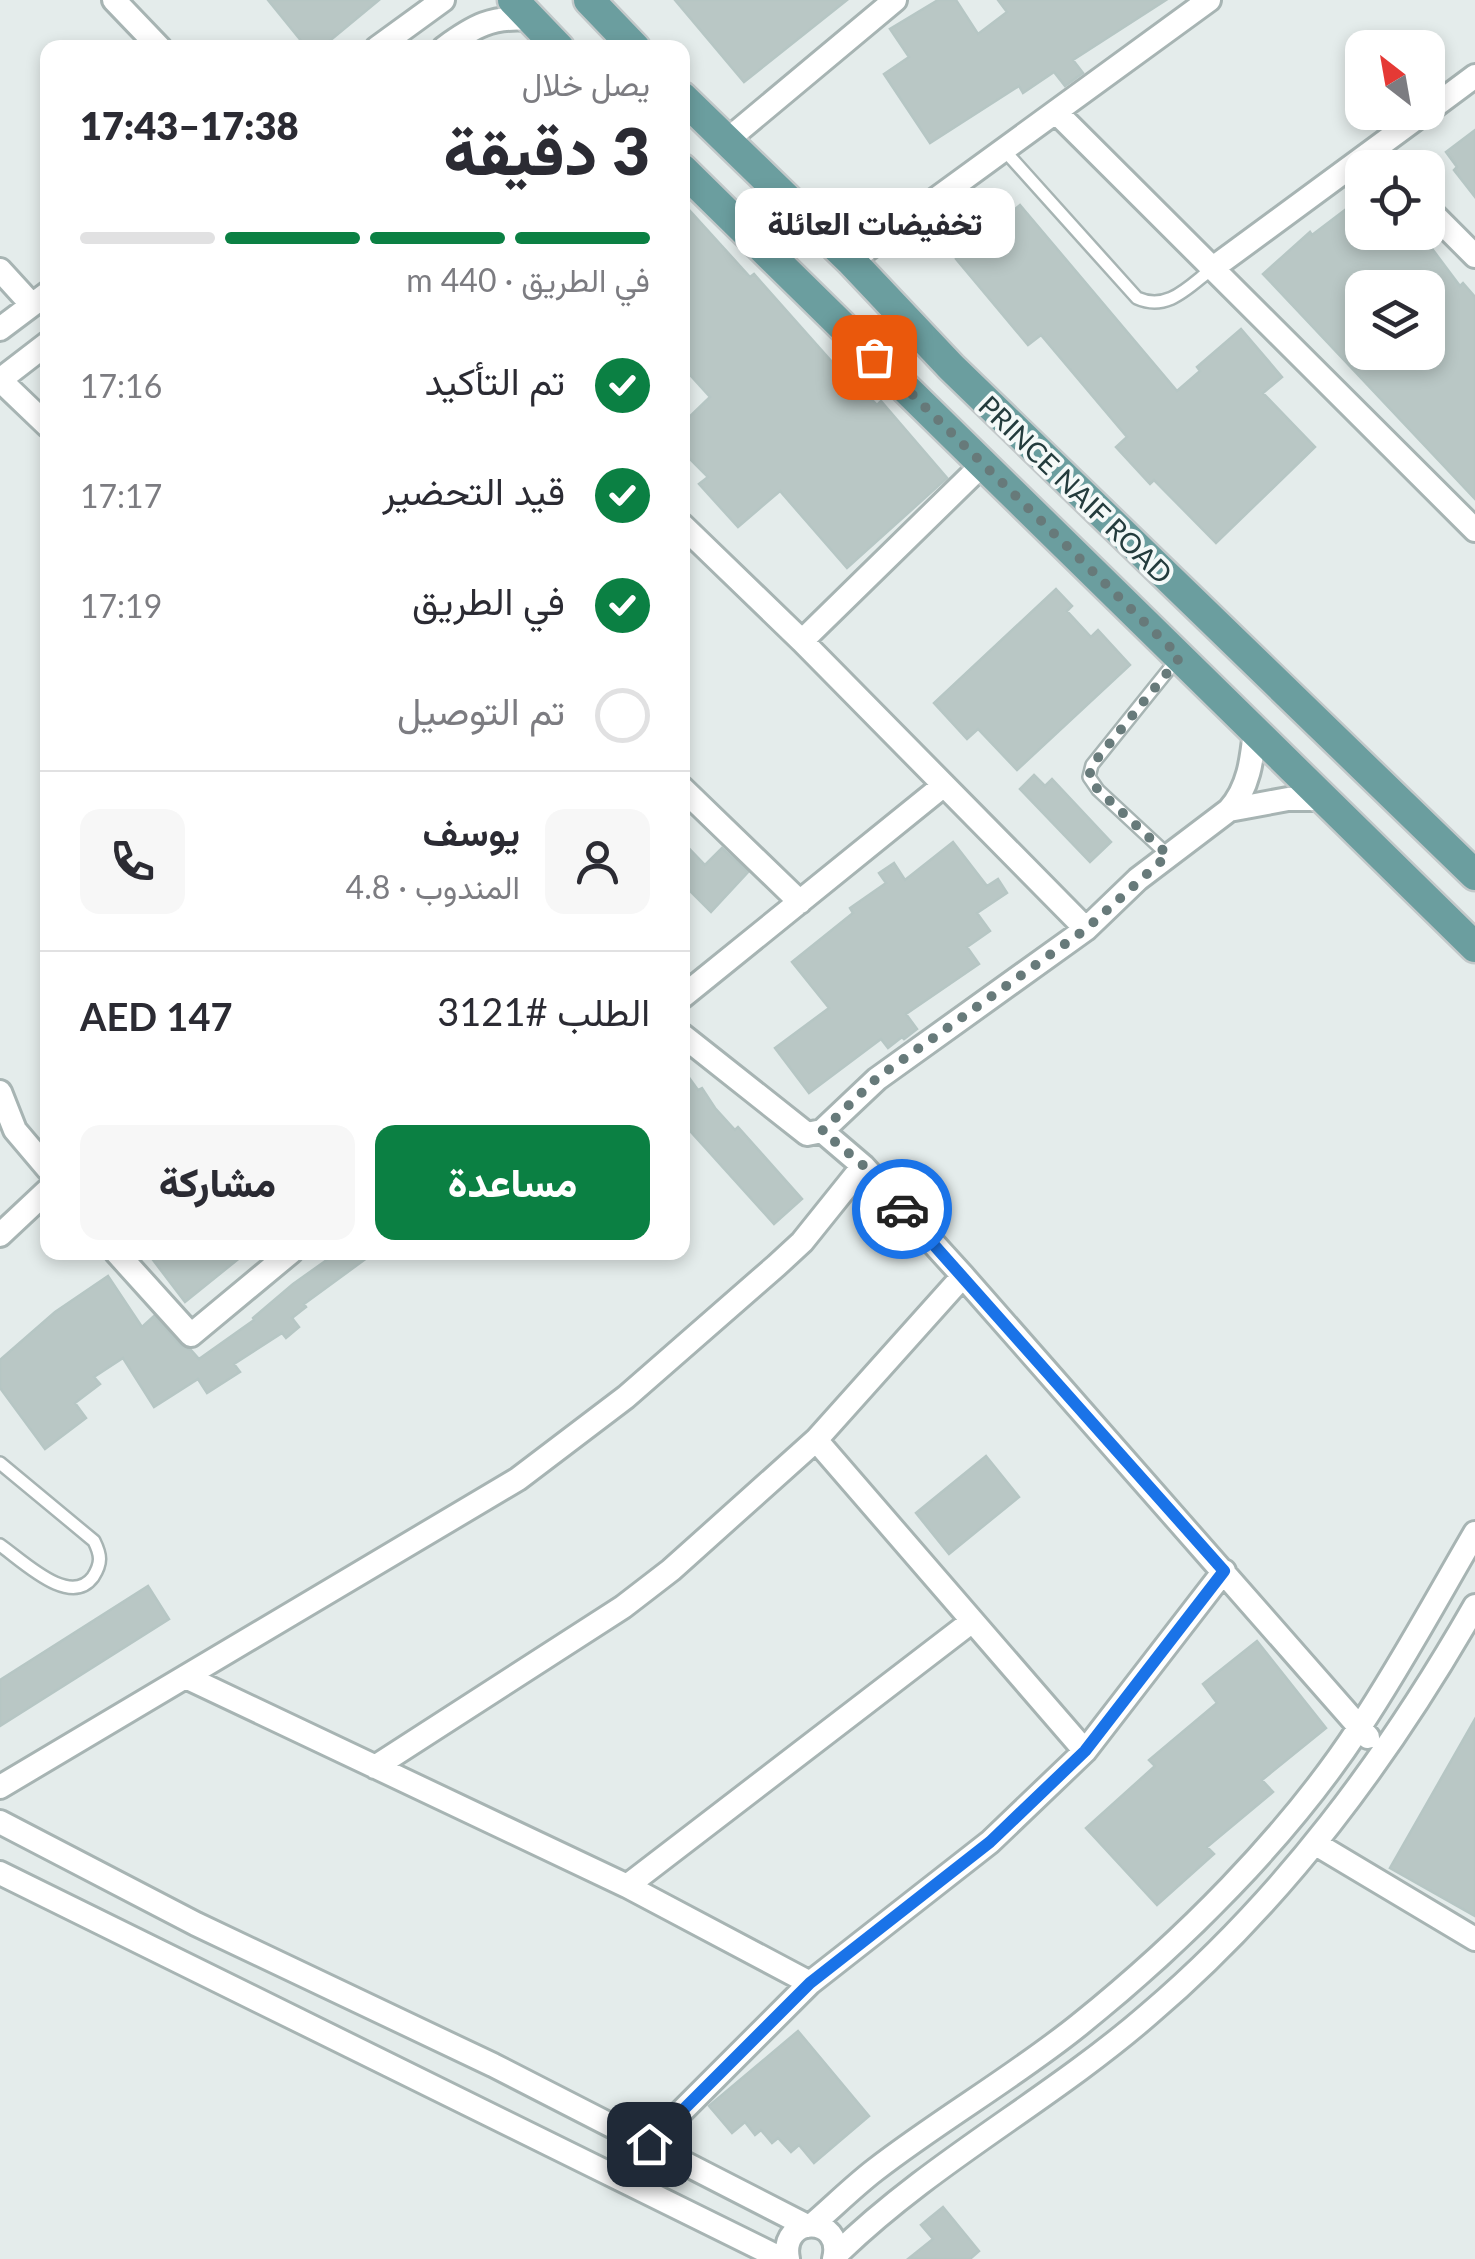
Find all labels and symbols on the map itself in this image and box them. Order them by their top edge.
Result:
north arrow [1345,30,1445,130]
callout: تخفيضات العائلة [734,187,1014,257]
pin [832,315,917,400]
street label: PRINCE NAIF ROAD [972,388,1180,590]
courier [852,1159,952,1259]
pin [607,2102,692,2187]

